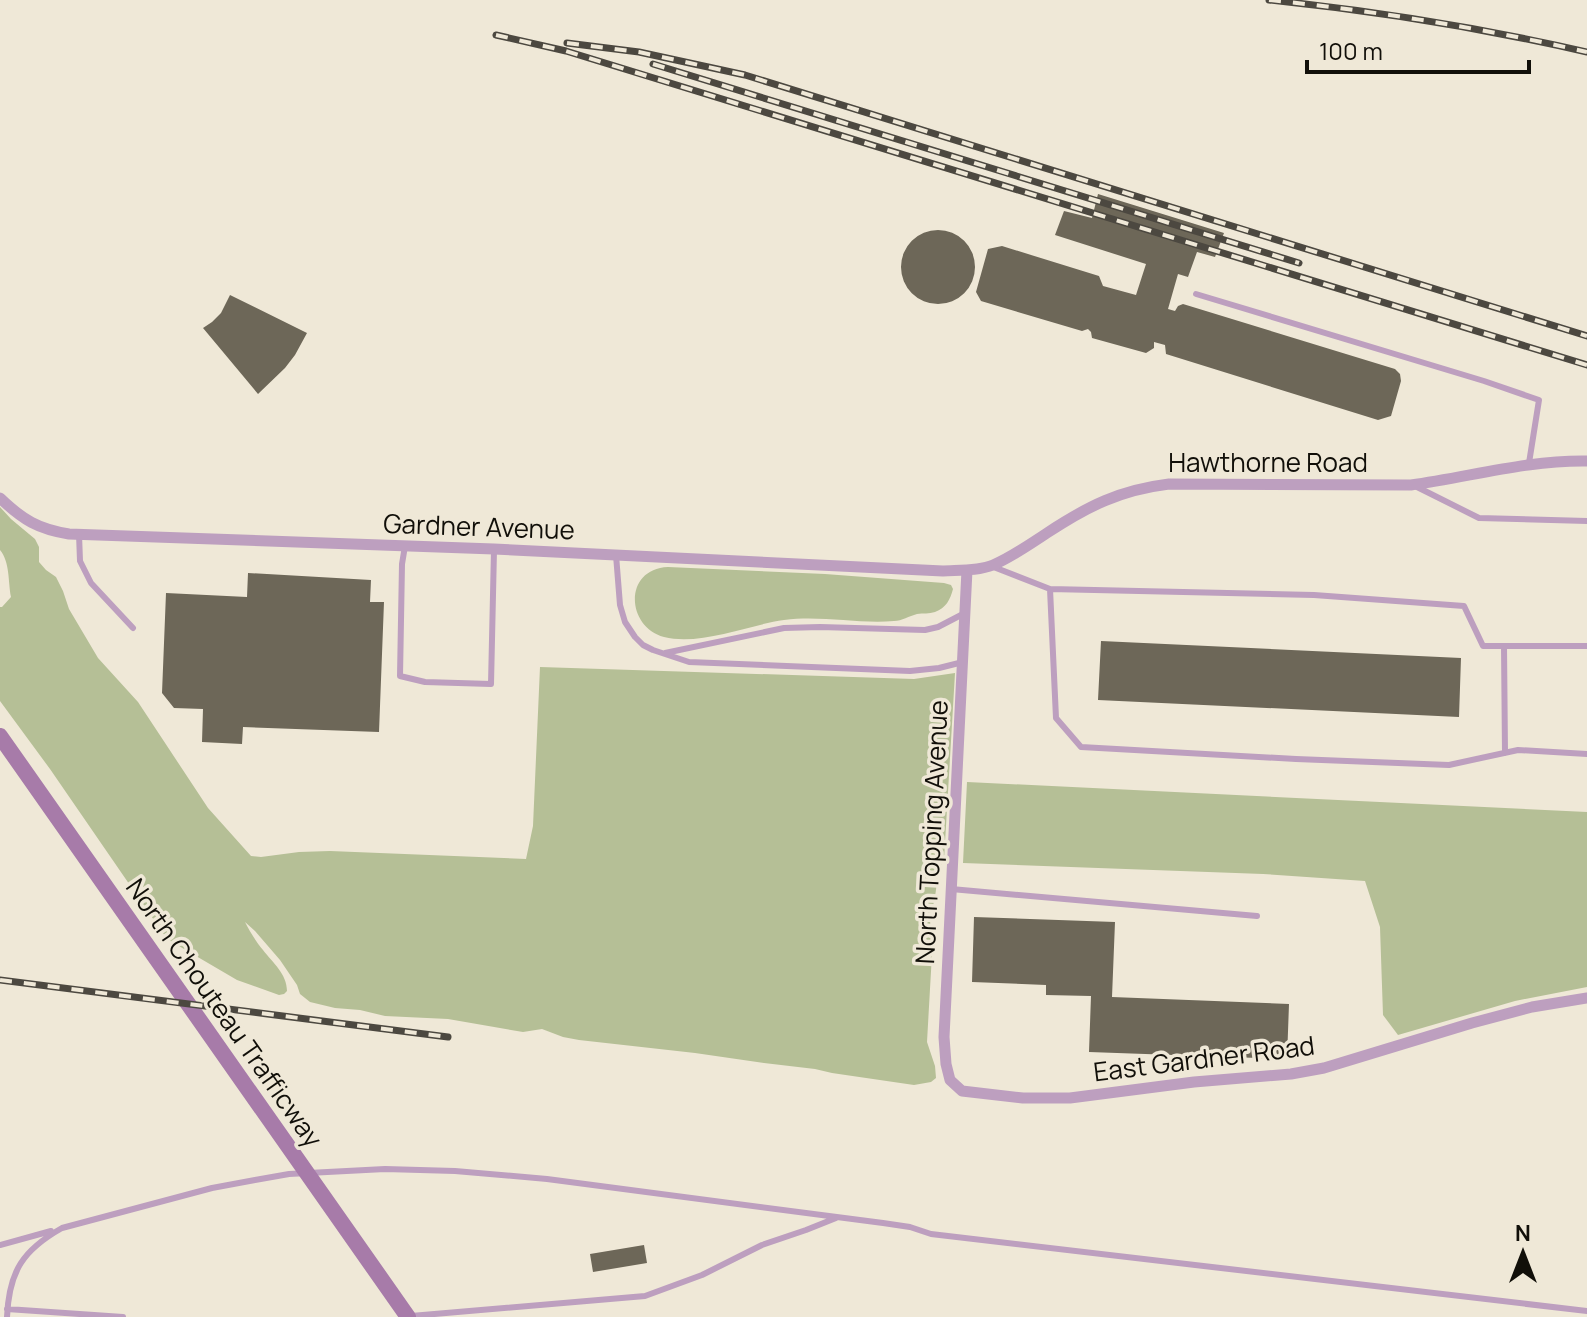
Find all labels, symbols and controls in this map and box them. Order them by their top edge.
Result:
scale bar [1307,24,1529,74]
text: 100 m [1319,34,1383,67]
street label: Hawthorne Road [1168,444,1368,480]
street label: Gardner Avenue [383,505,575,547]
street label: North Topping Avenue [906,699,956,965]
street label: North Chouteau Trafficway [118,871,332,1154]
street label: East Gardner Road [1091,1027,1317,1089]
north arrow [1483,1213,1563,1293]
text: N [1515,1218,1531,1248]

